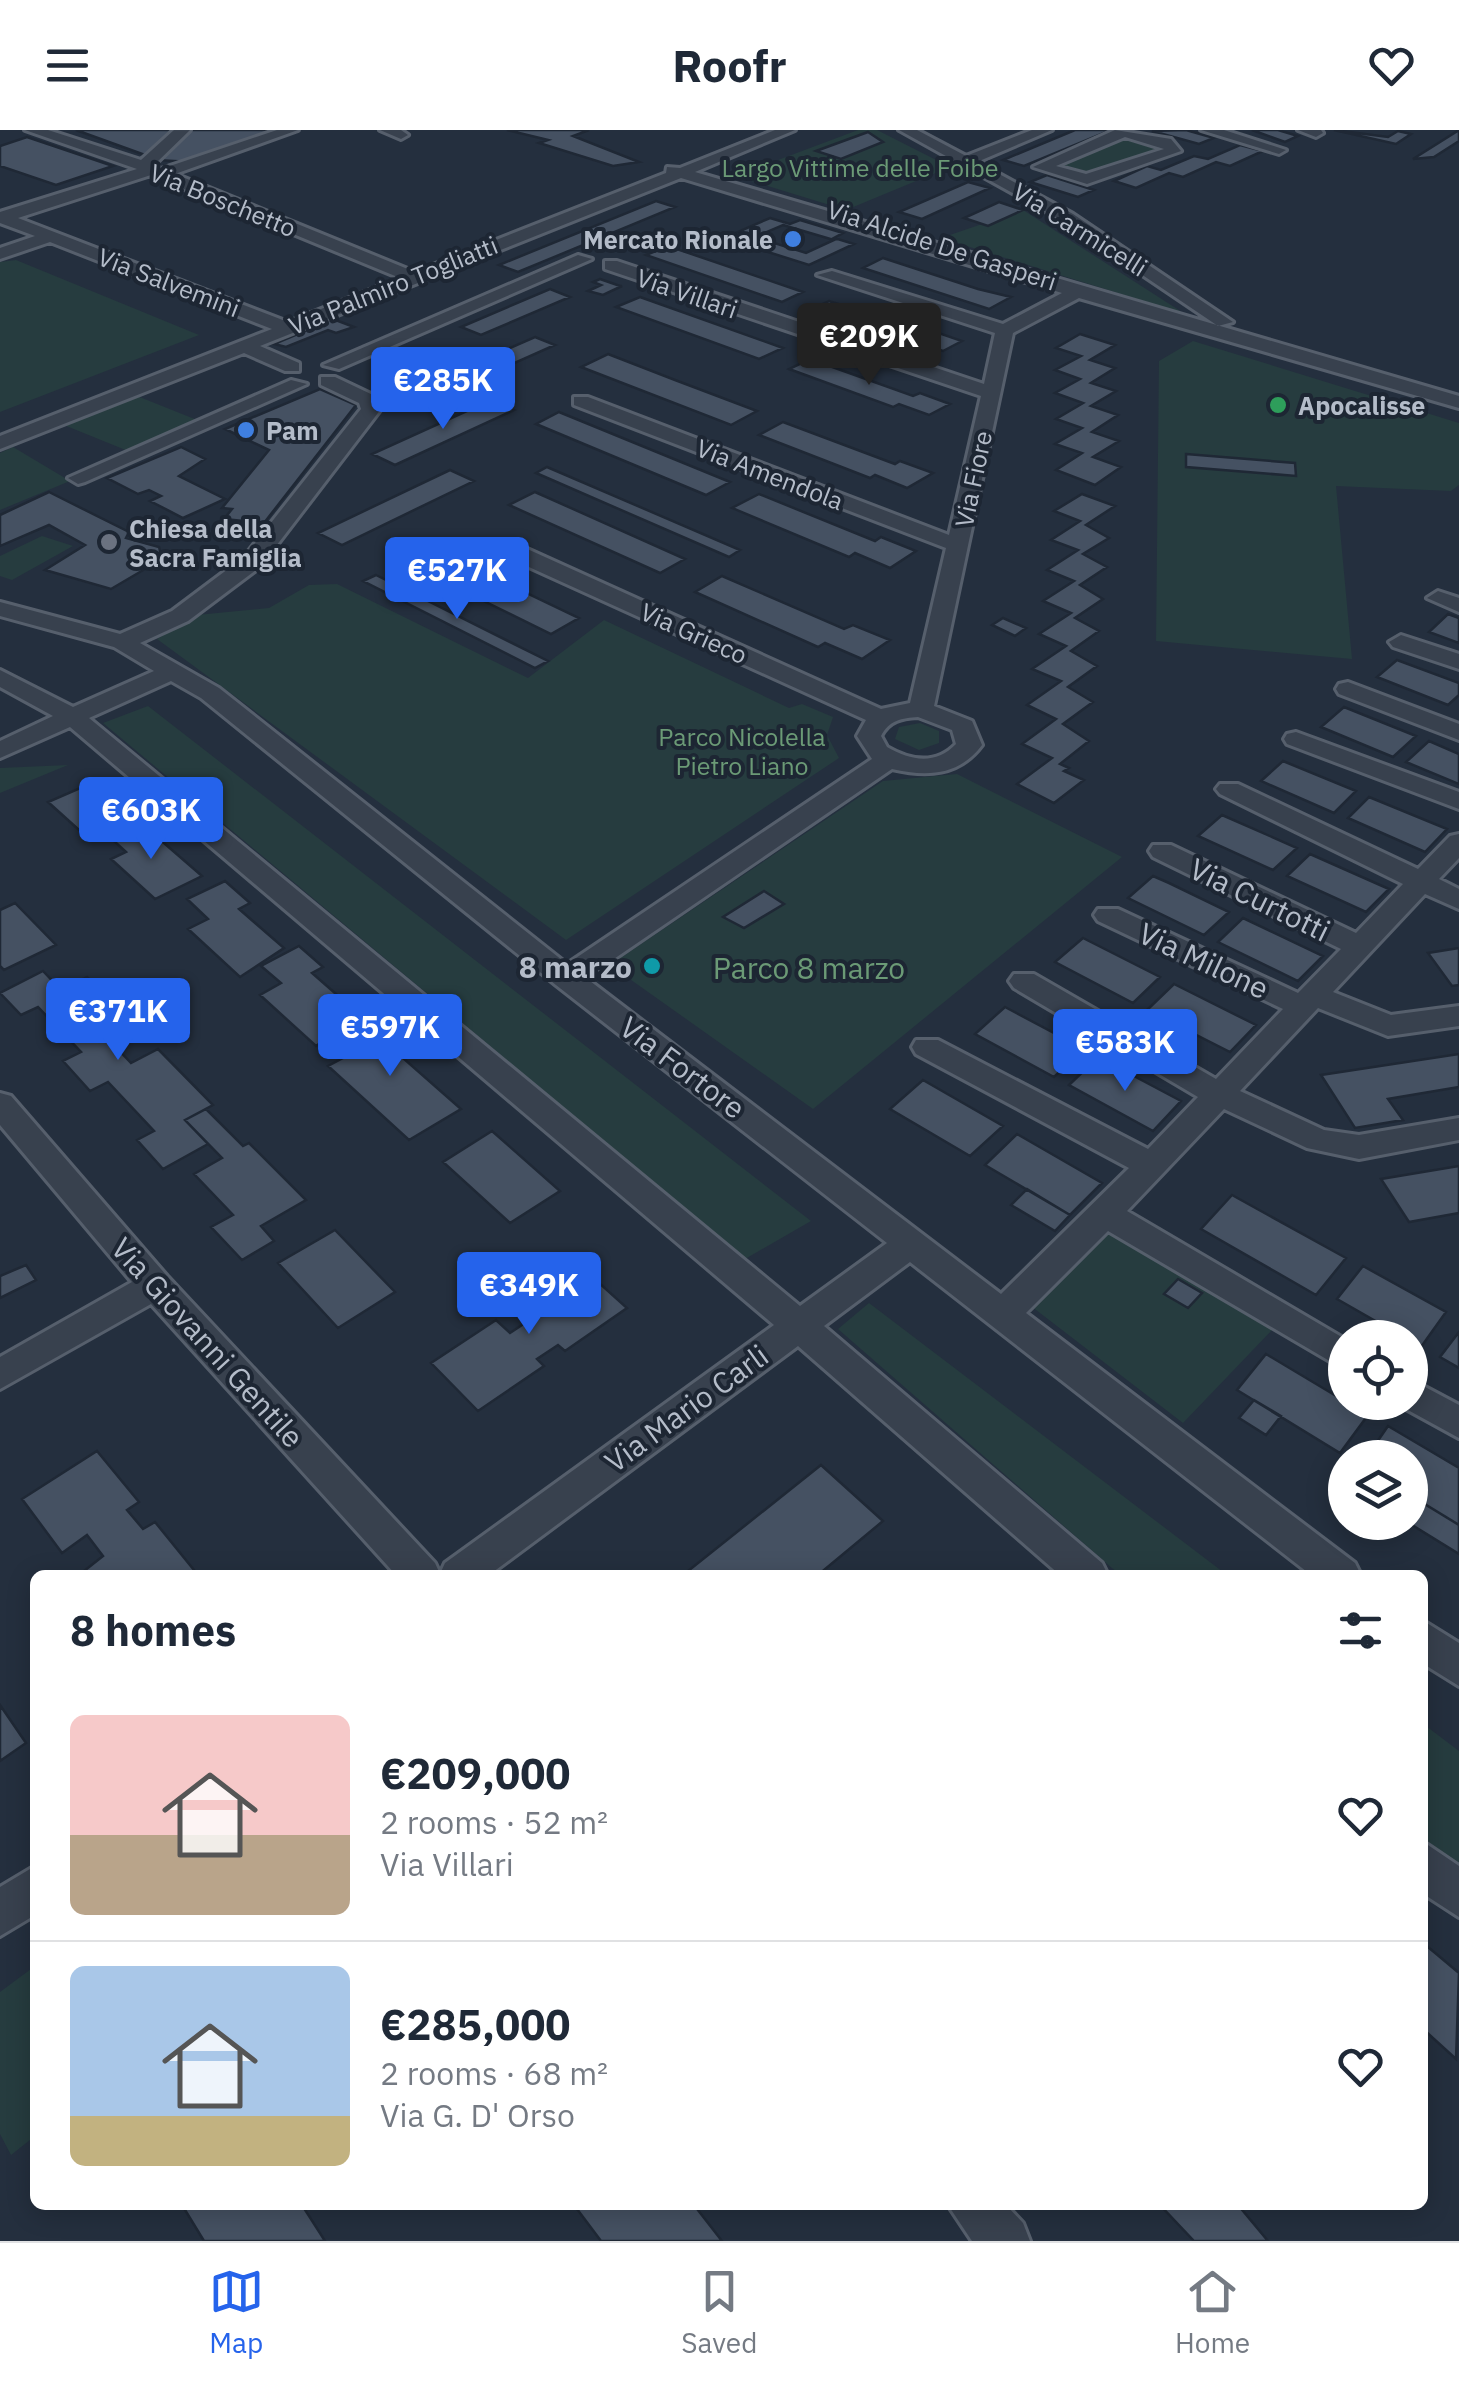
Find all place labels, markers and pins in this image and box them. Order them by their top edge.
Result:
place label: Mercato Rionale [583,223,773,256]
marker: Mercato Rionale [782,228,804,250]
pin: €209K [799,303,939,388]
pin: €285K [373,347,513,432]
place label: Apocalisse [1298,389,1425,422]
marker: Apocalisse [1267,394,1289,416]
place label: Pam [266,414,319,447]
marker: Pam [235,419,257,441]
place label: Chiesa della Sacra Famiglia [129,512,302,574]
marker: Chiesa della Sacra Famiglia [98,531,120,553]
pin: €527K [387,537,527,622]
pin: €603K [81,777,221,862]
place label: 8 marzo [519,947,632,986]
marker: 8 marzo [641,955,663,977]
pin: €371K [48,978,188,1063]
pin: €597K [320,994,460,1079]
pin: €583K [1055,1009,1195,1094]
pin: €349K [459,1252,599,1337]

